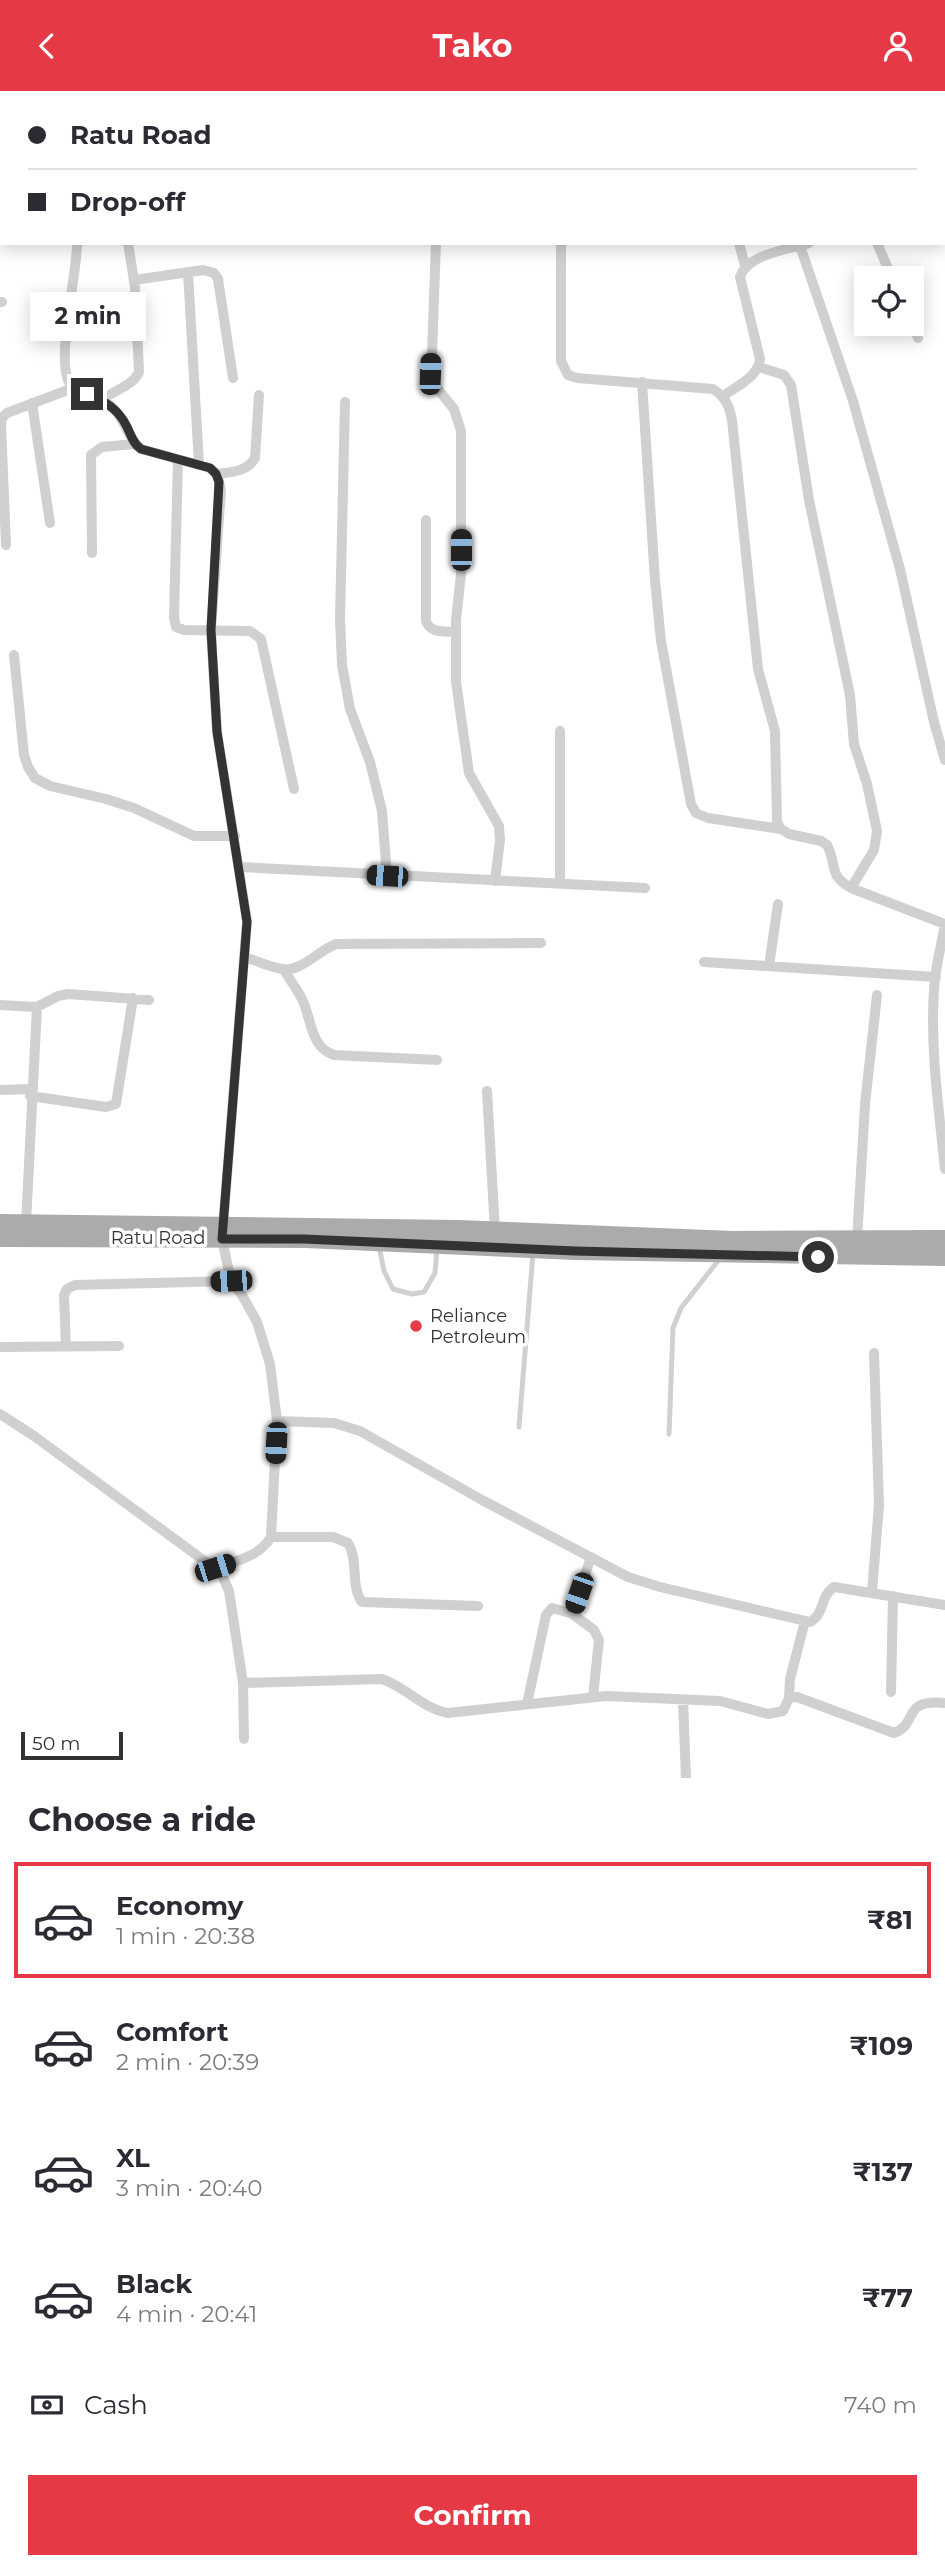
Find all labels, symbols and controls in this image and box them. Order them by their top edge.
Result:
text: Tako [433,26,512,65]
icon: back [28,27,66,65]
icon: person [879,27,917,65]
text: Ratu Road [70,119,212,151]
text: Drop-off [70,186,185,218]
map controls [854,266,924,336]
button: locate [854,266,924,336]
callout: 2 min [29,293,145,341]
text: 2 min [54,302,122,330]
car [419,353,442,395]
route end [71,378,103,410]
car [451,529,472,571]
car [366,864,409,888]
street label: Ratu Road [111,1227,205,1249]
route start [802,1241,834,1273]
car [210,1270,253,1292]
place label: Reliance Petroleum [430,1305,526,1348]
marker: Reliance Petroleum [408,1318,424,1334]
car [265,1421,288,1465]
car [192,1552,239,1584]
car [563,1570,596,1616]
scale bar [21,1729,122,1761]
text: 50 m [32,1732,80,1755]
text: Choose a ride [28,1800,256,1839]
icon: car [32,1889,95,1952]
text: Economy [116,1890,243,1922]
text: ₹81 [867,1904,913,1936]
text: 1 min · 20:38 [116,1922,255,1950]
icon: car [32,2015,95,2078]
text: Comfort [116,2016,228,2048]
text: ₹109 [850,2030,913,2062]
text: 2 min · 20:39 [116,2048,259,2076]
icon: car [32,2141,95,2204]
text: XL [116,2142,150,2174]
text: ₹137 [853,2156,913,2188]
text: 3 min · 20:40 [116,2174,263,2202]
icon: car [32,2267,95,2330]
text: Black [116,2268,192,2300]
text: ₹77 [862,2282,913,2314]
text: 4 min · 20:41 [116,2300,257,2328]
icon: cash [28,2386,66,2424]
text: Cash [84,2389,148,2421]
text: 740 m [844,2391,917,2419]
button: Confirm [28,2475,917,2555]

